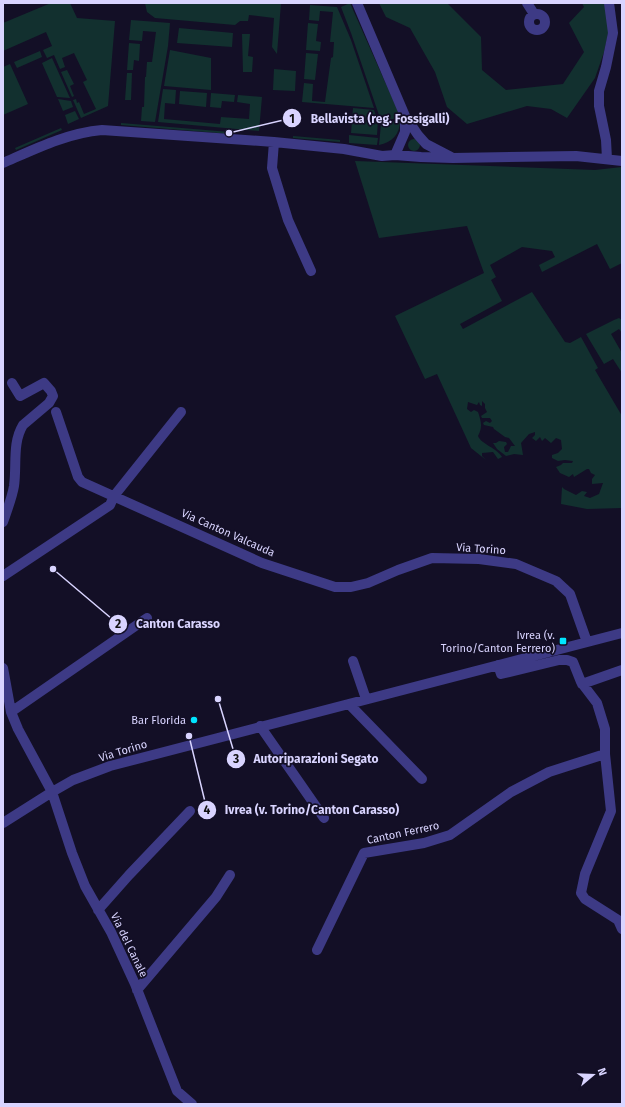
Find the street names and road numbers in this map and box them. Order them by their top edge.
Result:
street label: Via Canton Valcauda [179,507,277,559]
street label: Via Torino [456,541,506,557]
street label: Via Torino [97,737,149,765]
street label: Canton Ferrero [366,819,440,847]
street label: Via del Canale [108,911,150,979]

